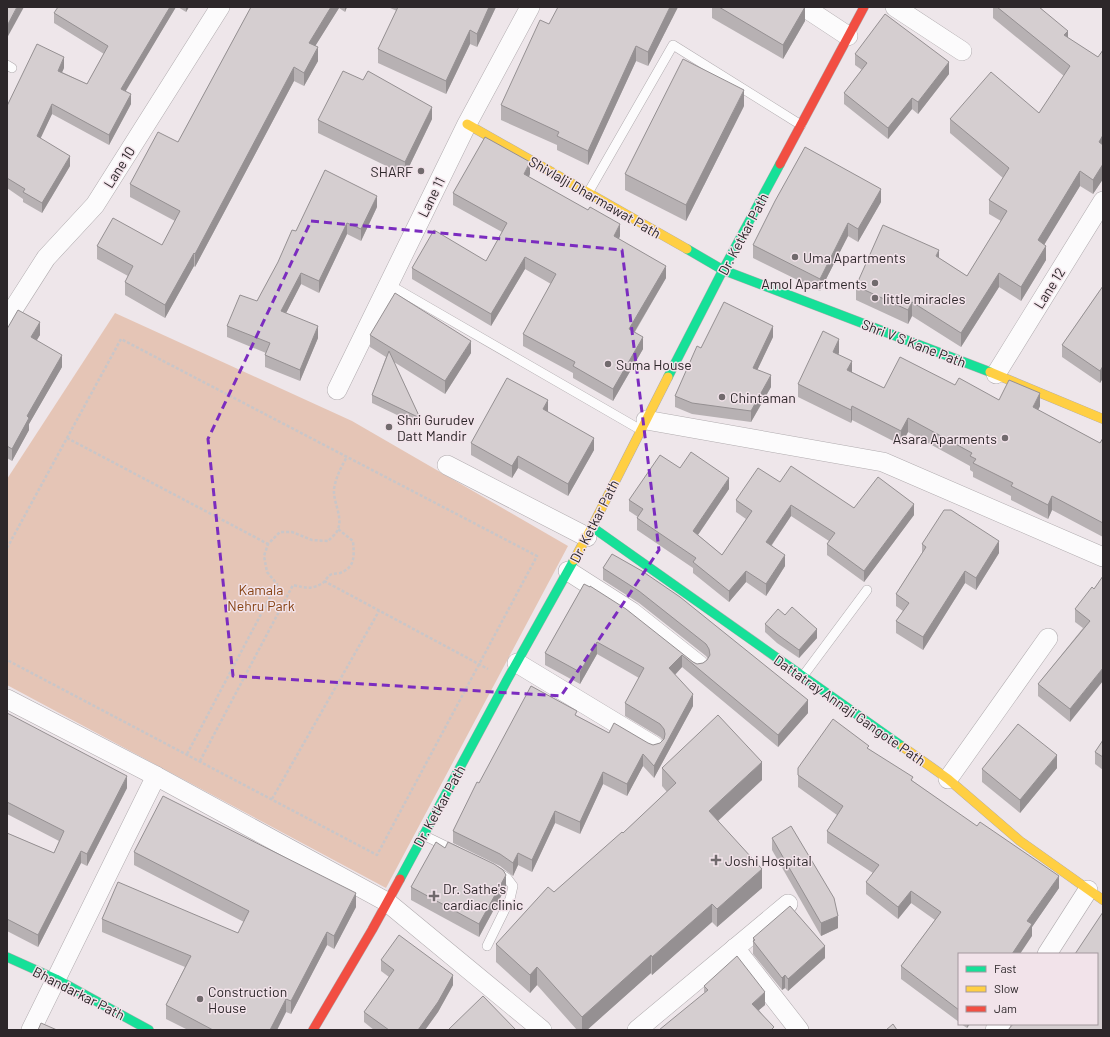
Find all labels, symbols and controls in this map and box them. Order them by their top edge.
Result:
street label: Lane 10 [100,143,138,191]
street label: Shivlalji Dharmawat Path [526,152,664,242]
place label: SHARF [371,163,413,180]
marker: SHARF [416,166,426,176]
street label: Lane 11 [414,174,448,220]
street label: Dr. Ketkar Path [714,190,772,278]
place label: Uma Apartments [803,249,906,266]
marker: Uma Apartments [790,252,800,262]
street label: Lane 12 [1030,264,1068,312]
place label: Amol Apartments [761,275,867,292]
marker: Amol Apartments [870,278,880,288]
place label: little miracles [883,290,966,307]
marker: little miracles [870,293,880,303]
street label: Shri V S Kane Path [859,315,969,371]
place label: Suma House [616,356,692,373]
marker: Suma House [603,359,613,369]
place label: Chintaman [730,389,796,406]
marker: Chintaman [717,392,727,402]
place label: Shri Gurudev Datt Mandir [397,411,475,444]
marker: Shri Gurudev Datt Mandir [384,422,394,432]
place label: Asara Aparments [893,430,997,447]
marker: Asara Aparments [1000,433,1010,443]
street label: Dr. Ketkar Path [566,477,622,565]
park label: Kamala Nehru Park [227,581,295,614]
street label: Dattatray Annaji Gangote Path [771,651,929,769]
street label: Dr. Ketkar Path [410,762,468,850]
place label: Joshi Hospital [725,852,812,869]
marker: Joshi Hospital [710,854,722,866]
place label: Dr. Sathe's cardiac clinic [443,880,523,913]
marker: Dr. Sathe's cardiac clinic [428,890,440,902]
legend [958,953,1098,1025]
text: Fast [994,961,1017,975]
street label: Bhandarkar Path [30,963,128,1023]
text: Slow [994,981,1019,995]
place label: Construction House [208,983,287,1016]
marker: Construction House [195,994,205,1004]
text: Jam [994,1001,1017,1015]

